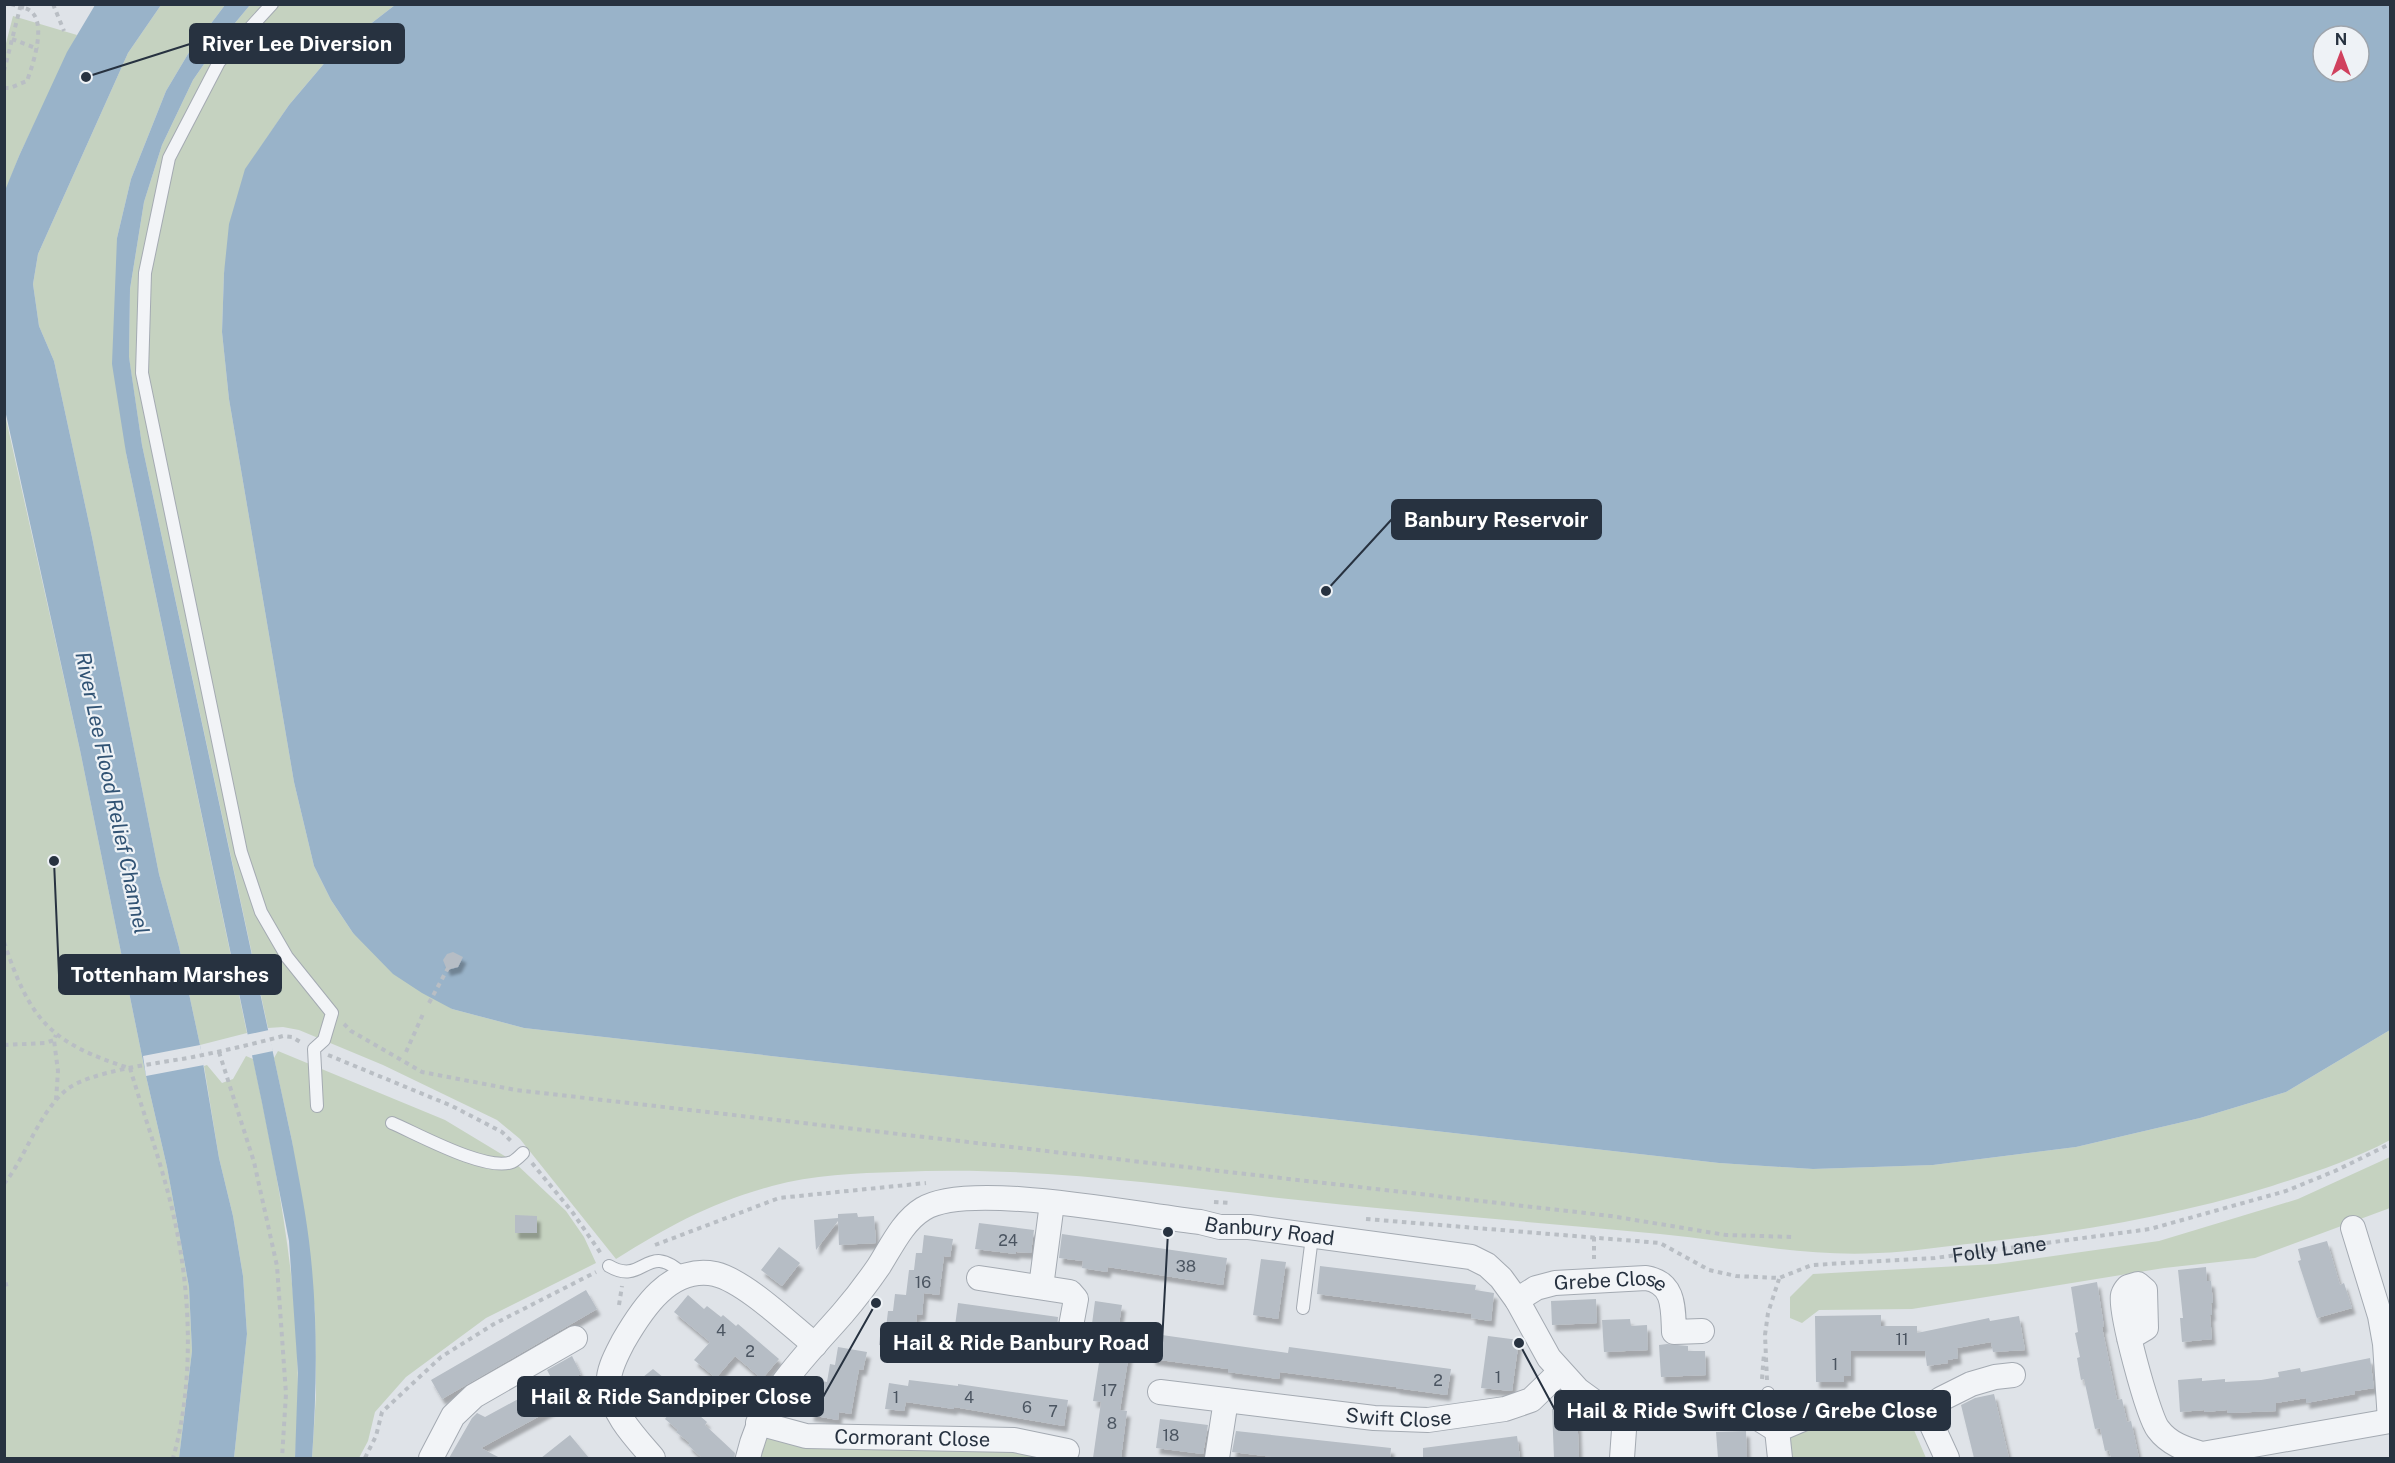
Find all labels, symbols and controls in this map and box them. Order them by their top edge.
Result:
callout: River Lee Diversion [190,24,404,63]
north arrow [2311,24,2371,84]
text: N [2335,30,2347,49]
text: River Lee Diversion [202,31,392,56]
callout: Banbury Reservoir [1392,500,1601,539]
text: Banbury Reservoir [1404,507,1589,532]
water label: River Lee Flood Relief Channel [70,649,155,936]
callout: Tottenham Marshes [59,955,281,994]
text: Tottenham Marshes [71,962,269,987]
street label: Banbury Road [1202,1212,1336,1250]
house number: 24 [998,1231,1018,1250]
street label: Folly Lane [1950,1231,2048,1268]
house number: 38 [1176,1257,1196,1276]
street label: Grebe Close [1553,1266,1673,1297]
house number: 16 [915,1273,931,1292]
house number: 4 [716,1321,726,1340]
callout: Hail & Ride Banbury Road [881,1323,1162,1362]
text: Hail & Ride Banbury Road [893,1330,1149,1355]
house number: 11 [1895,1330,1909,1349]
house number: 2 [745,1342,755,1361]
house number: 1 [1832,1355,1838,1374]
house number: 1 [1495,1368,1501,1387]
house number: 2 [1433,1371,1443,1390]
callout: Hail & Ride Sandpiper Close [518,1377,823,1416]
house number: 17 [1101,1381,1117,1400]
text: Hail & Ride Sandpiper Close [530,1384,812,1409]
house number: 1 [893,1388,899,1407]
house number: 4 [964,1388,974,1407]
callout: Hail & Ride Swift Close / Grebe Close [1555,1391,1950,1430]
house number: 6 [1022,1398,1032,1417]
text: Hail & Ride Swift Close / Grebe Close [1566,1398,1938,1423]
house number: 7 [1048,1402,1058,1421]
street label: Swift Close [1344,1403,1453,1432]
house number: 8 [1107,1414,1117,1433]
street label: Cormorant Close [834,1425,990,1452]
house number: 18 [1163,1426,1179,1445]

